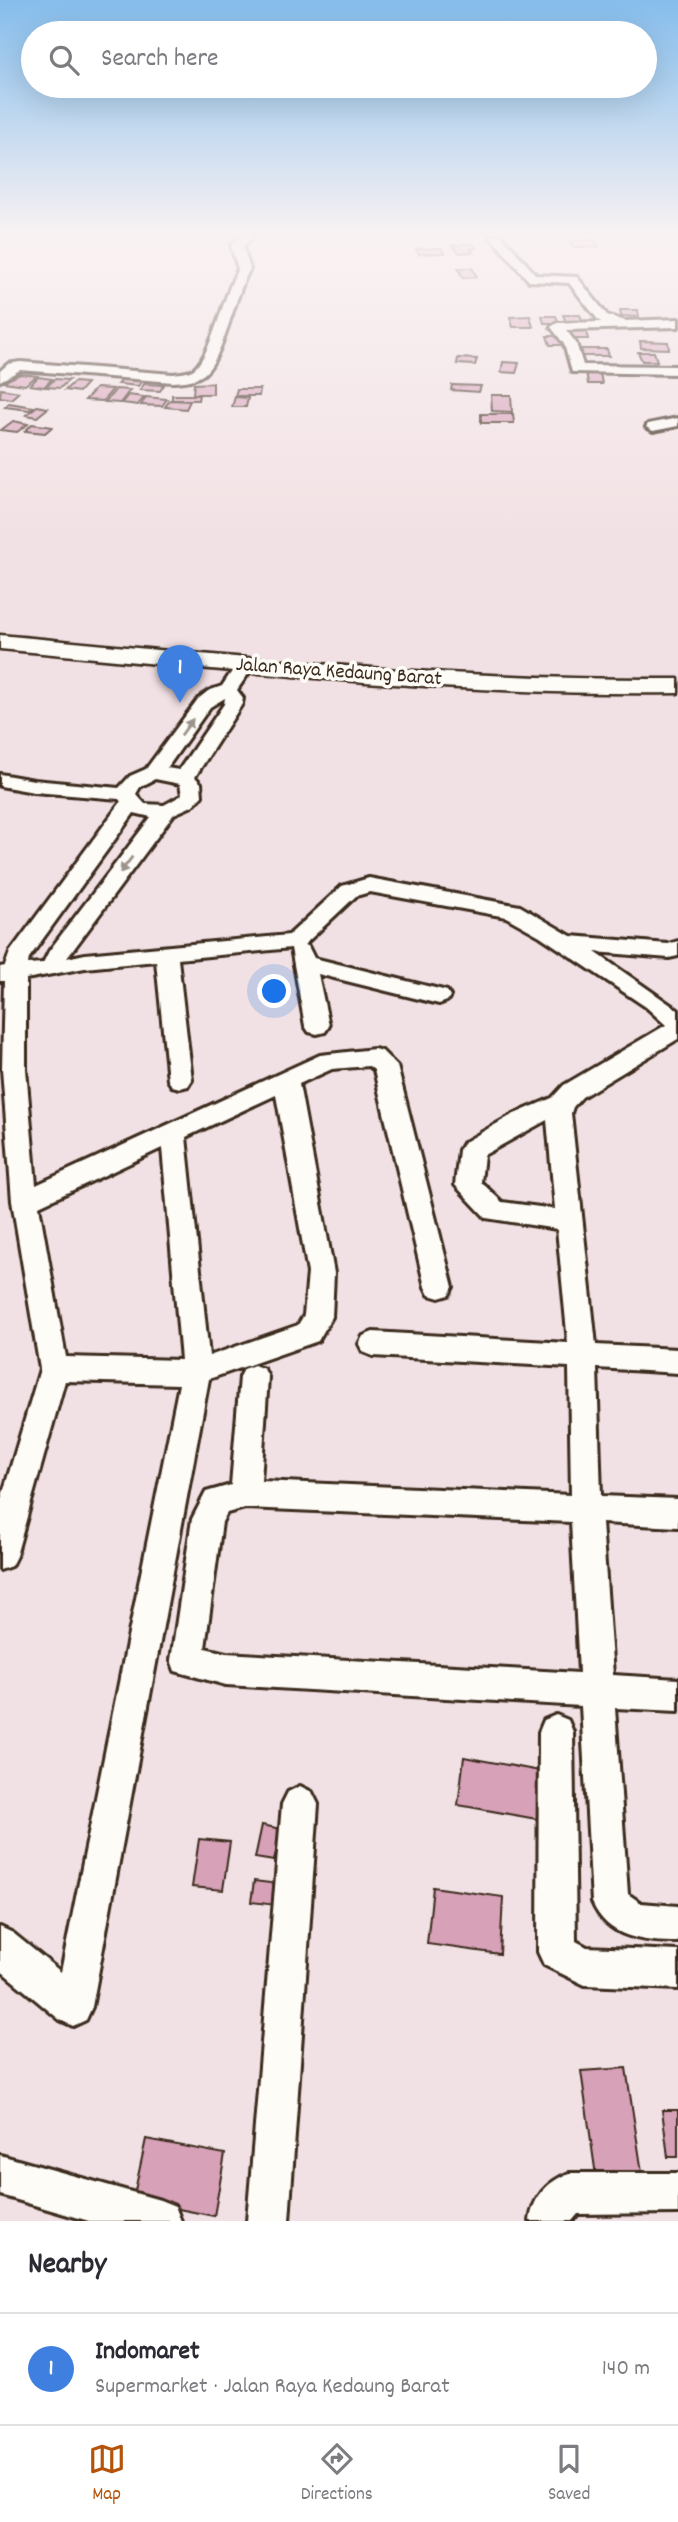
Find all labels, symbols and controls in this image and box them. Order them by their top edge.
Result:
search box [21,21,657,98]
icon: search [45,41,83,79]
text: Search here [101,41,219,78]
pin: 1 [157,645,203,703]
street label: Jalan Raya Kedaung Barat [235,651,443,695]
one-way arrow [180,718,194,736]
one-way arrow [119,855,133,874]
your location [257,974,291,1008]
text: Nearby [28,2245,106,2288]
text: Indomaret [95,2334,200,2371]
text: 1 [48,2353,54,2386]
text: 140 m [602,2353,650,2386]
text: Supermarket · Jalan Raya Kedaung Barat [95,2371,450,2404]
tab: Map [88,2440,126,2509]
tab: Directions [301,2440,373,2509]
tab: Saved [548,2440,590,2509]

